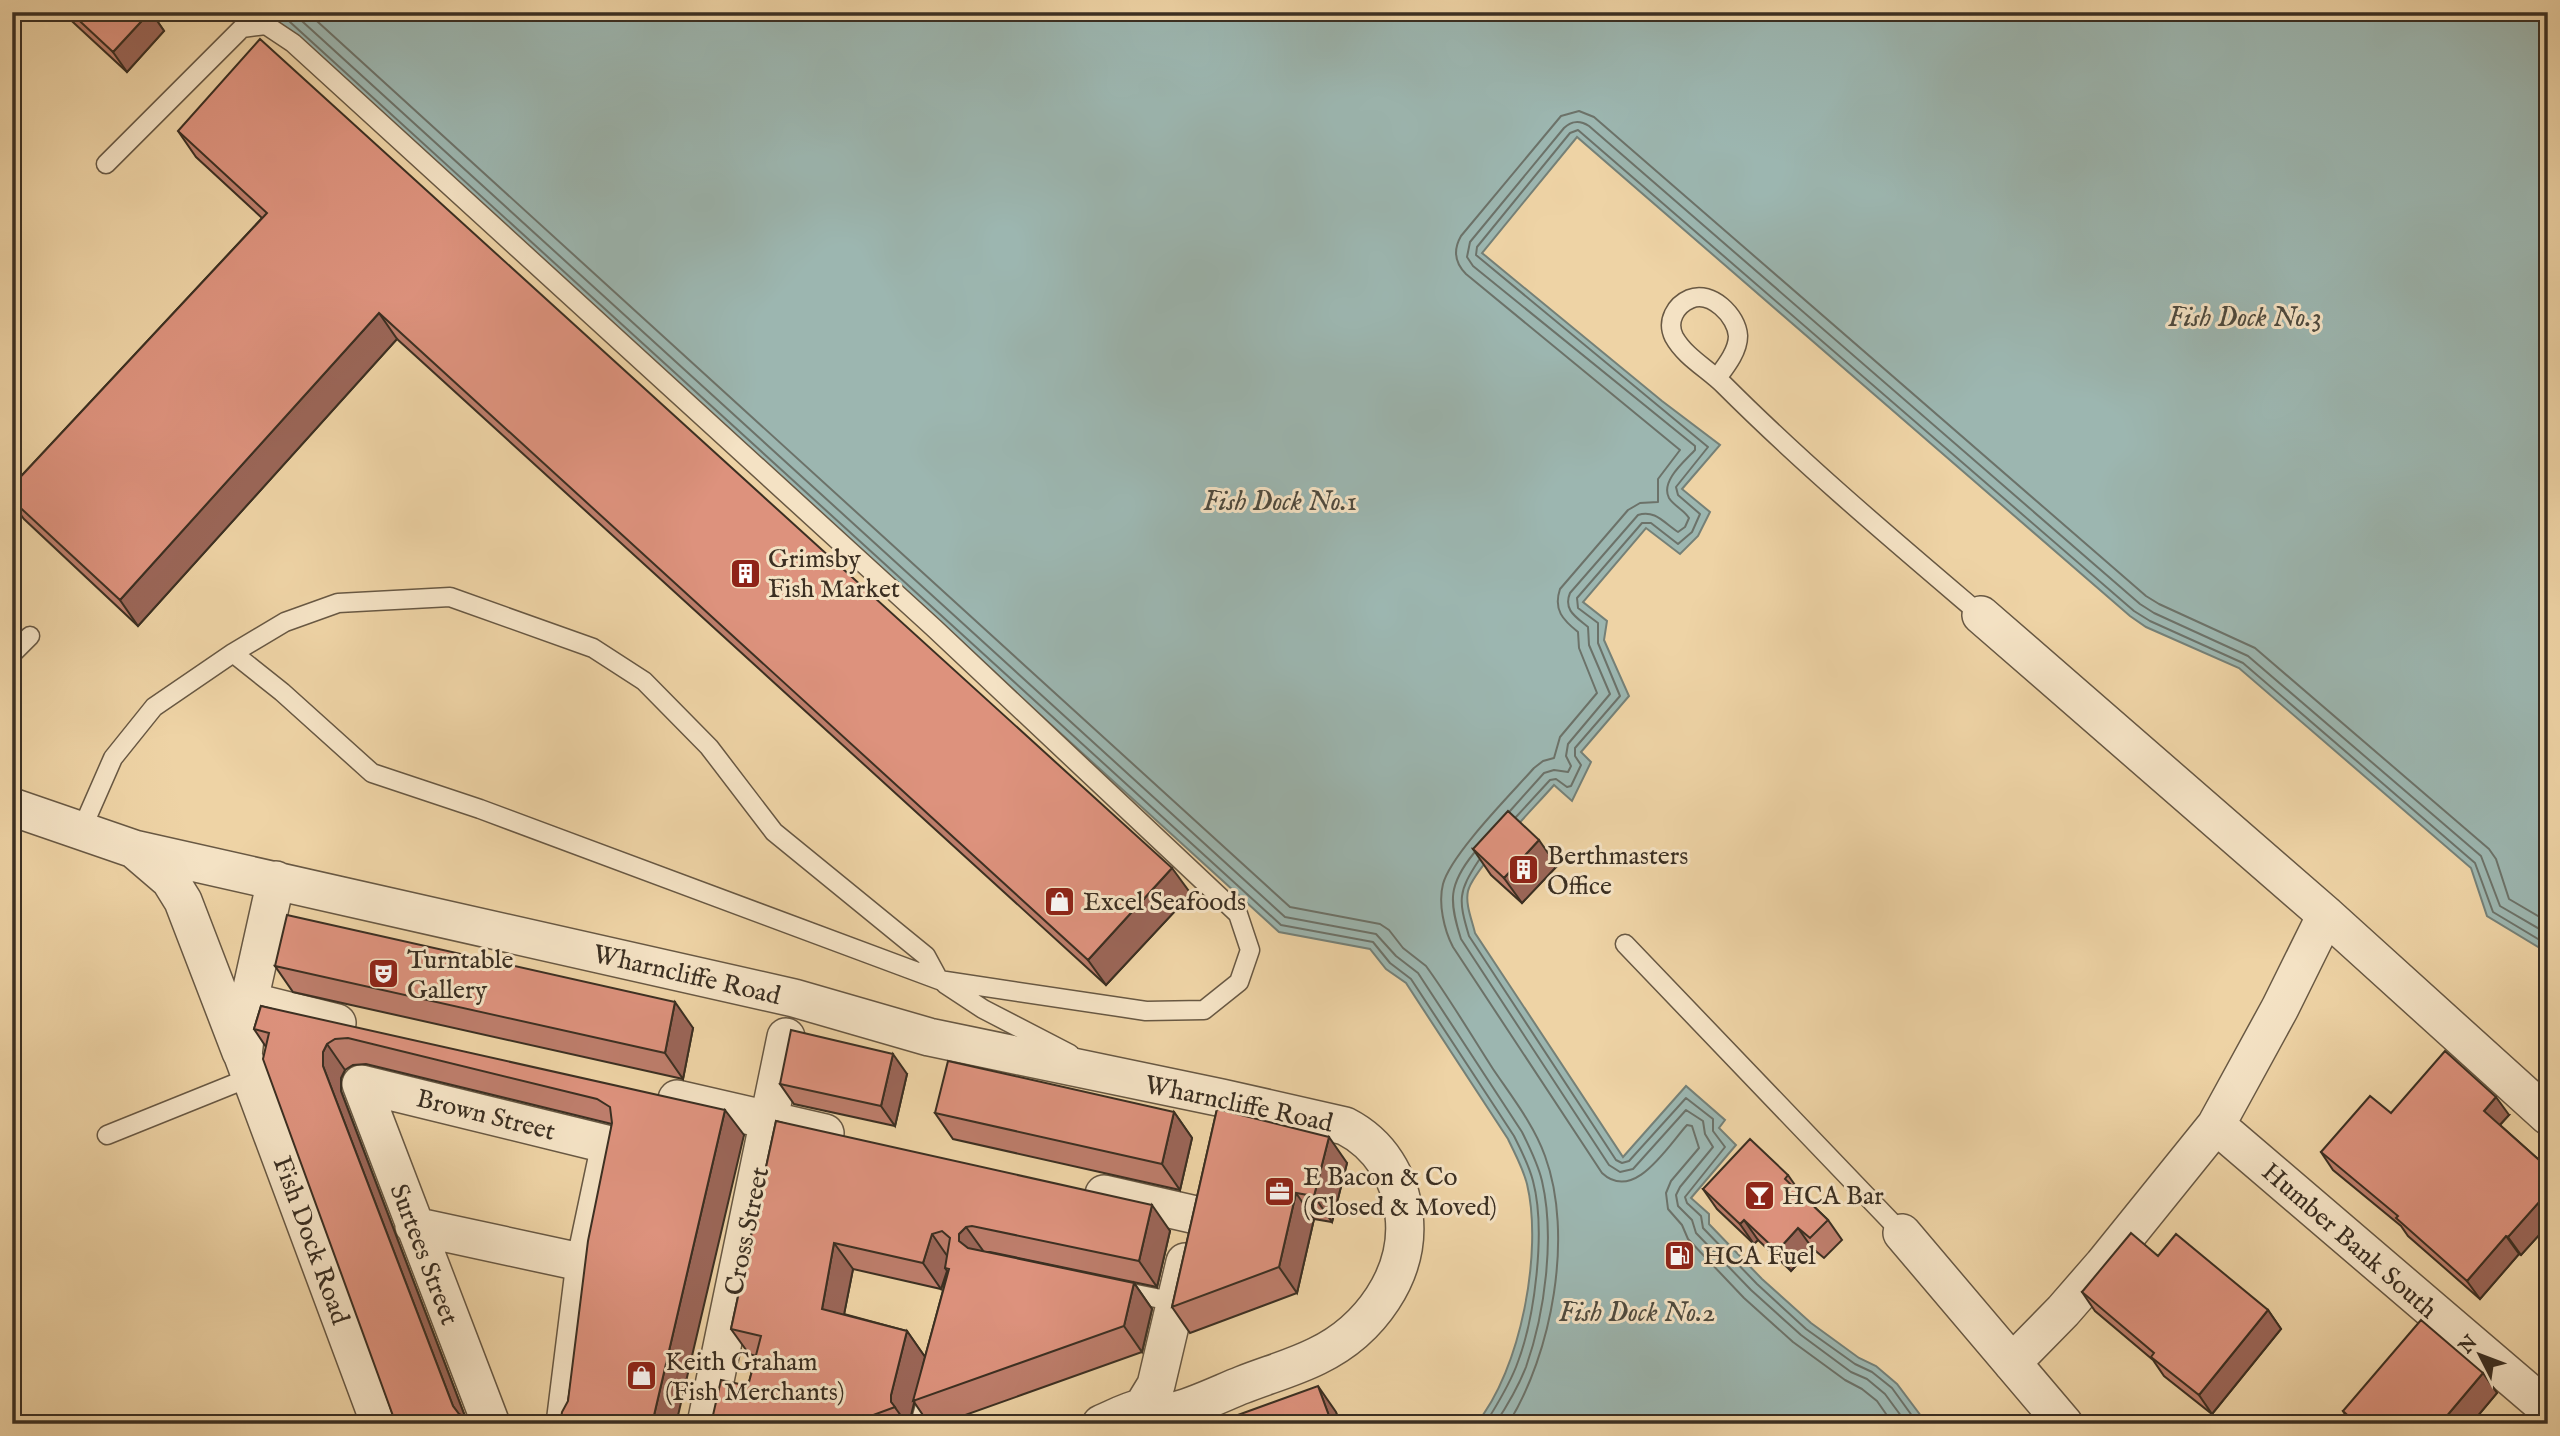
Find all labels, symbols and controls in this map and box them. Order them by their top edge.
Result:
water label: Fish Dock No.3 [2168,301,2322,336]
water label: Fish Dock No.1 [1203,485,1357,520]
place label: Grimsby Fish Market [768,543,900,606]
building icon: Grimsby Fish Market [728,556,762,590]
place label: Berthmasters Office [1547,840,1688,903]
building icon: Berthmasters Office [1507,853,1541,887]
shop icon: Excel Seafoods [1043,884,1077,918]
place label: Excel Seafoods [1083,886,1246,919]
street label: Wharncliffe Road [590,938,784,1013]
place label: Turntable Gallery [407,944,513,1007]
theatre icon: Turntable Gallery [367,957,401,991]
street label: Wharncliffe Road [1142,1068,1336,1141]
street label: Brown Street [413,1082,558,1149]
street label: Fish Dock Road [265,1152,356,1329]
street label: Humber Bank South [2254,1156,2444,1326]
place label: E Bacon & Co (Closed & Moved) [1303,1161,1497,1224]
street label: Cross Street [718,1164,777,1299]
office icon: E Bacon & Co (Closed & Moved) [1263,1174,1297,1208]
bar icon: HCA Bar [1742,1178,1776,1212]
street label: Surtees Street [382,1179,466,1330]
place label: HCA Bar [1782,1180,1884,1213]
fuel station icon: HCA Fuel [1663,1238,1697,1272]
place label: HCA Fuel [1703,1240,1817,1273]
water label: Fish Dock No.2 [1559,1296,1715,1331]
north arrow [2444,1320,2514,1390]
text: N [2454,1330,2484,1360]
place label: Keith Graham (Fish Merchants) [665,1346,845,1409]
shop icon: Keith Graham (Fish Merchants) [625,1359,659,1393]

